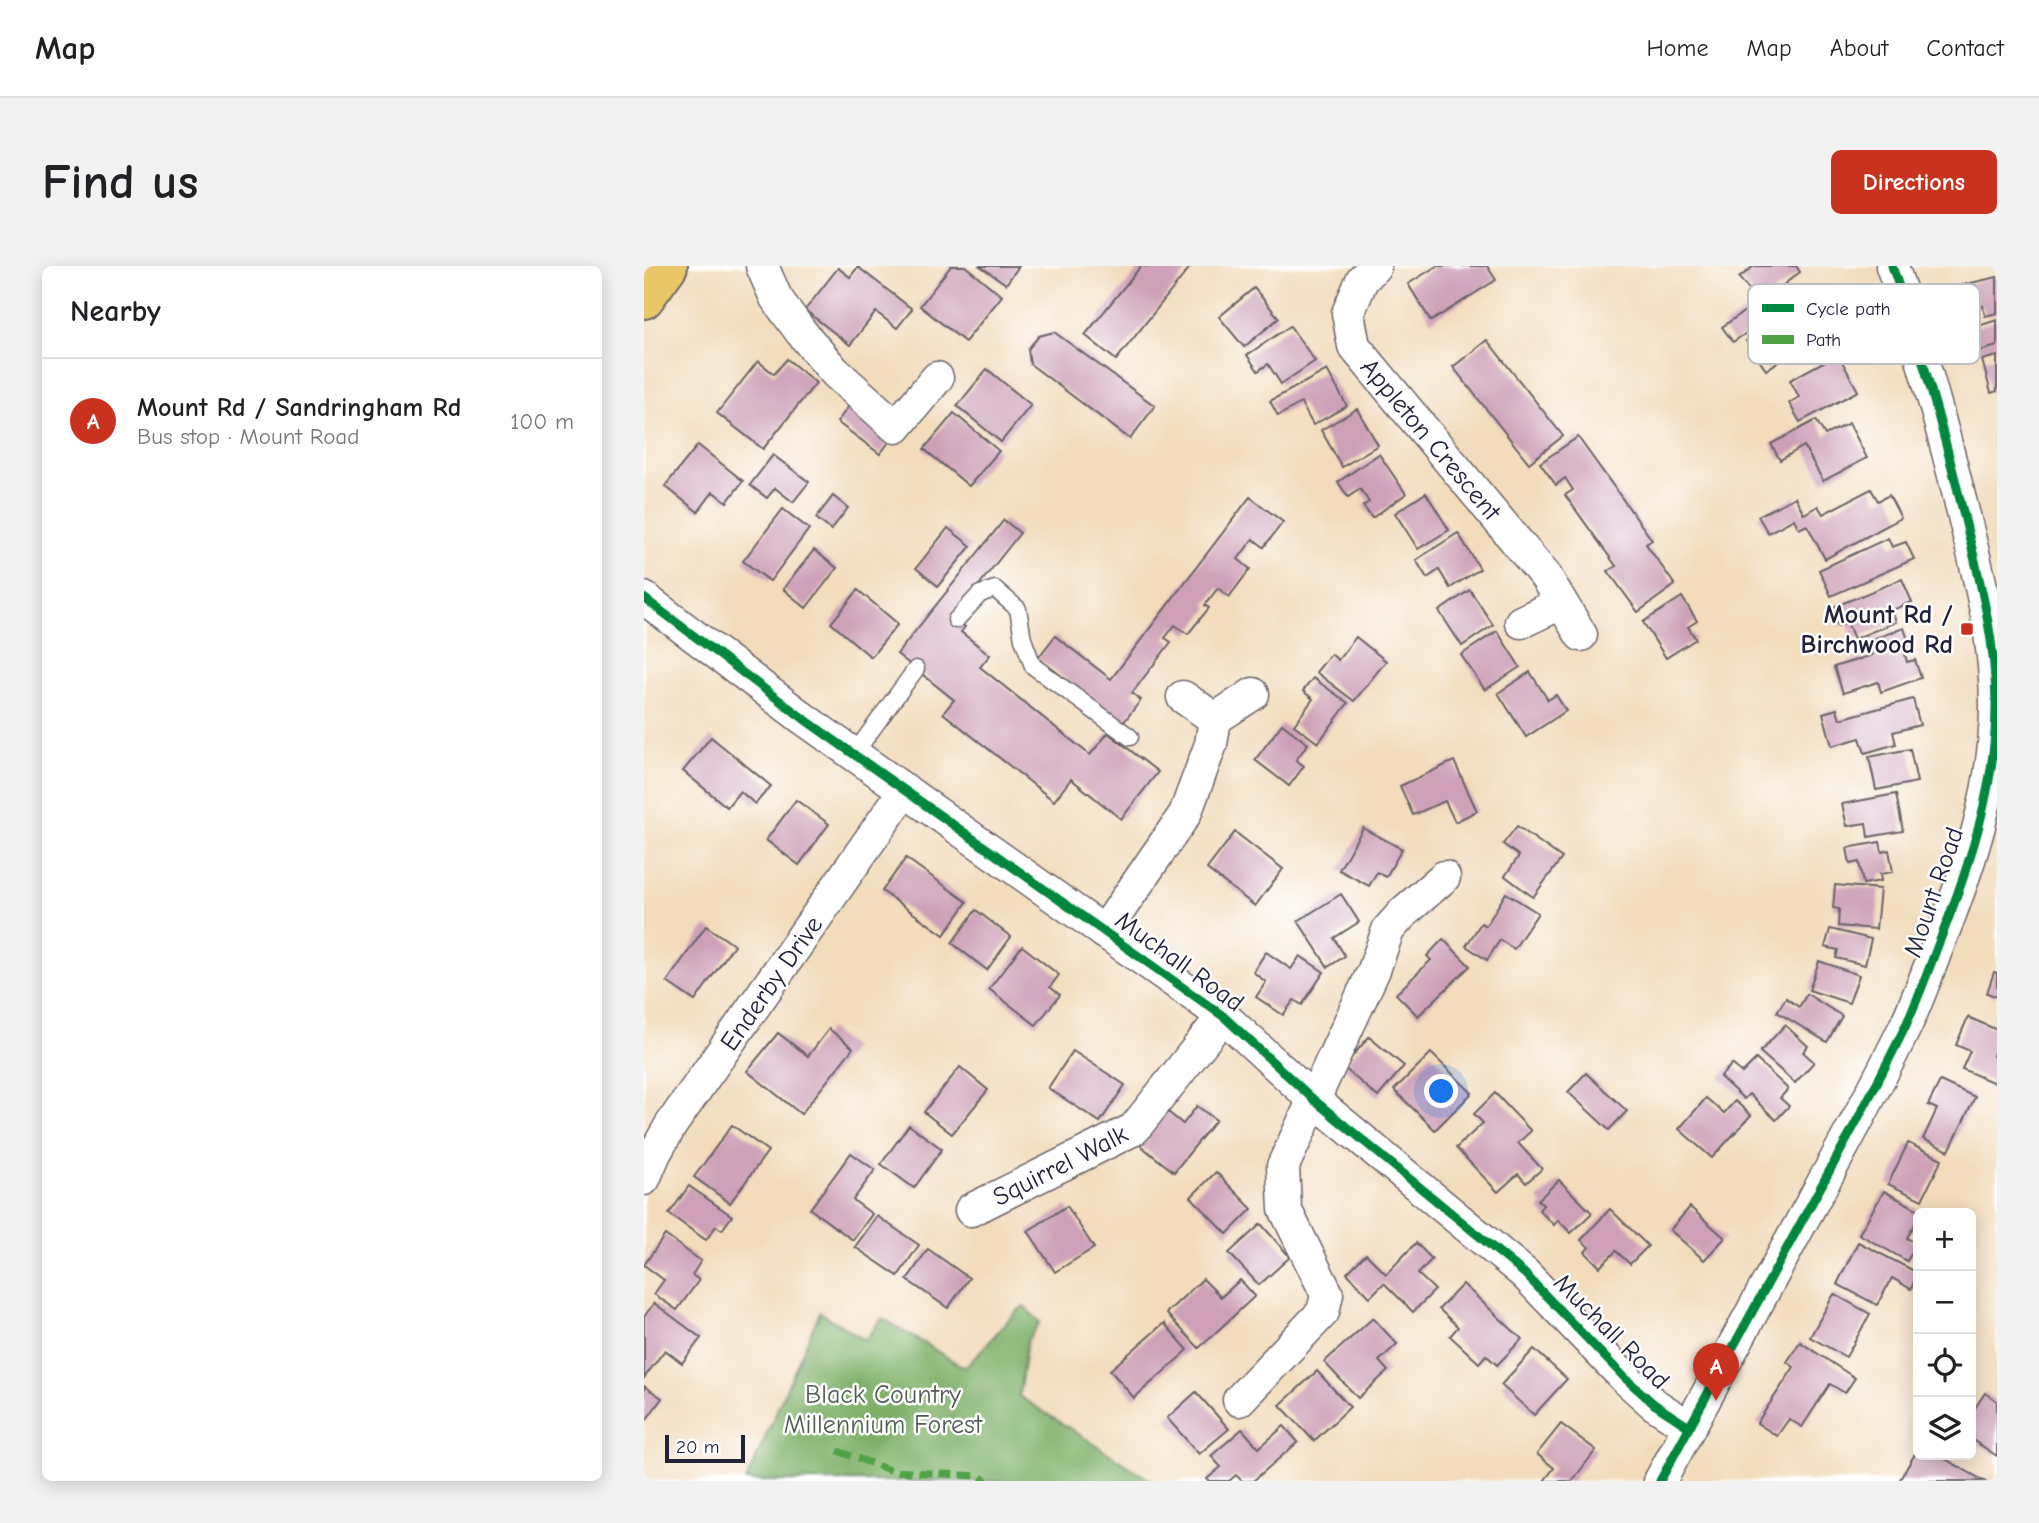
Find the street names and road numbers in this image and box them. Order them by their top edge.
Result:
street label: Appleton Crescent [1354,353,1508,528]
street label: Mount Road [1898,823,1970,961]
street label: Muchall Road [1109,905,1249,1018]
street label: Enderby Drive [714,911,829,1057]
street label: Squirrel Walk [988,1119,1133,1213]
street label: Muchall Road [1547,1268,1675,1396]

